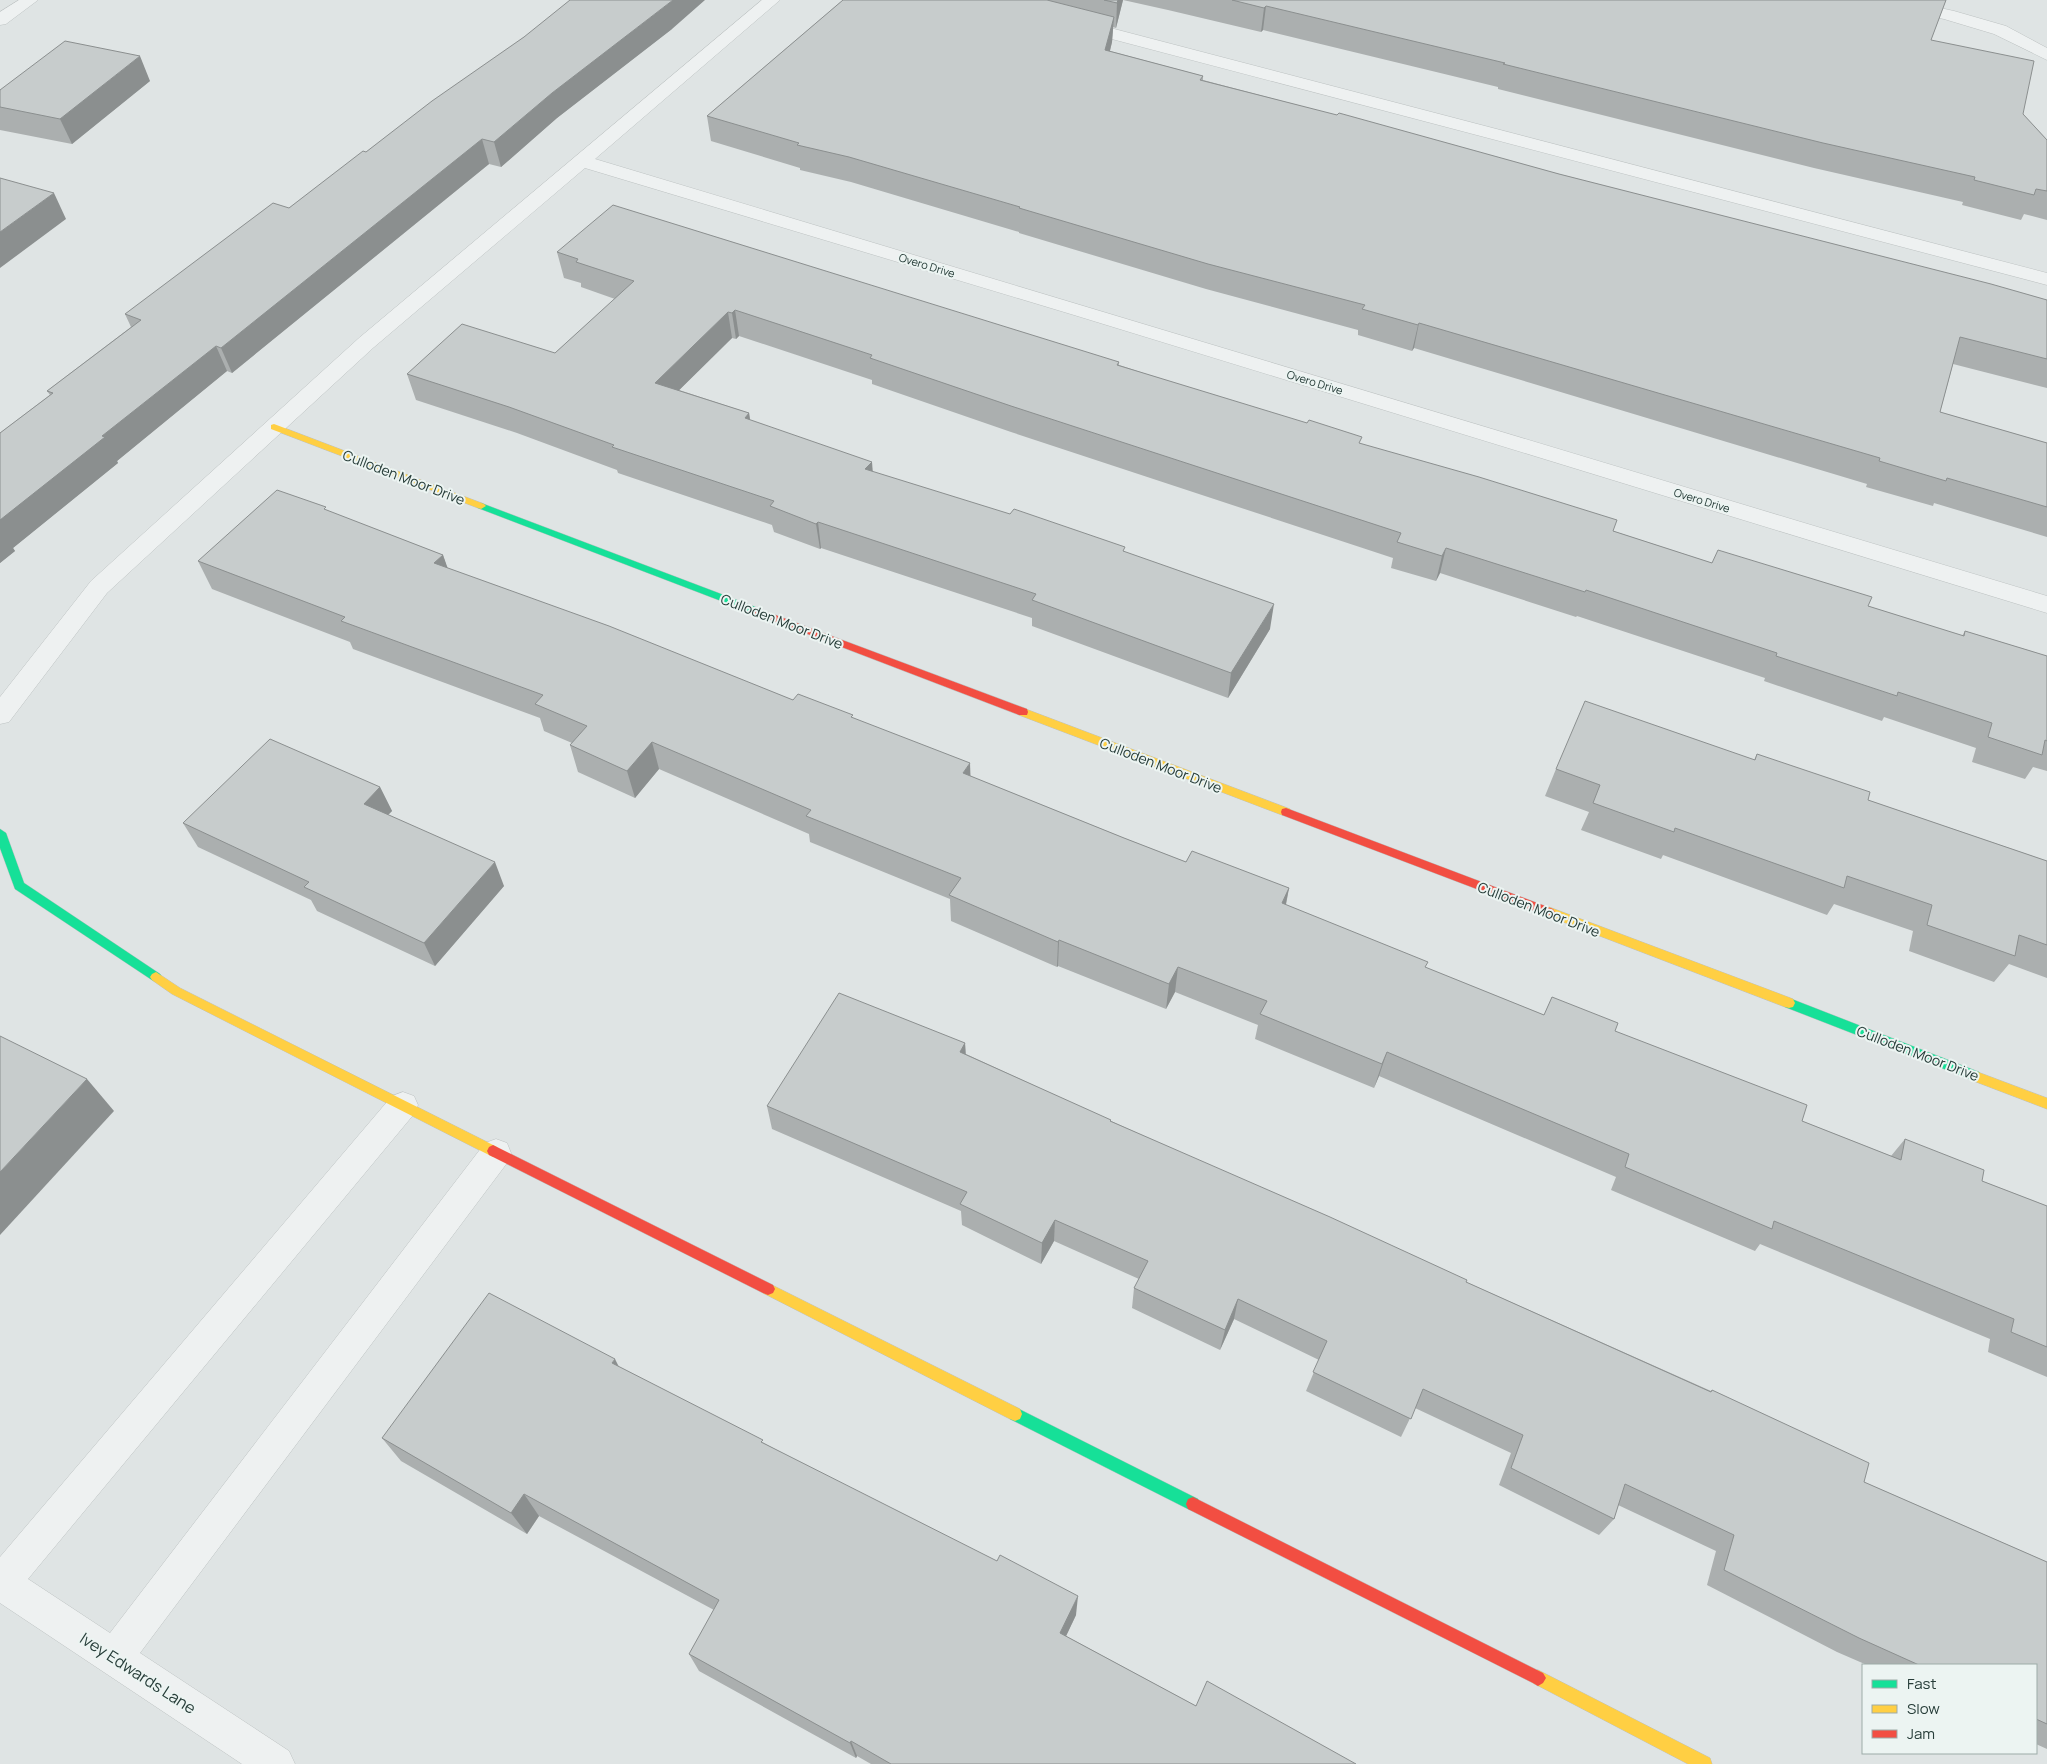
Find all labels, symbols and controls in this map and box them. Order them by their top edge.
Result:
street label: Overo Drive [897,249,957,281]
street label: Overo Drive [1285,366,1345,398]
street label: Culloden Moor Drive [340,445,468,509]
street label: Overo Drive [1672,484,1732,516]
street label: Culloden Moor Drive [718,589,846,653]
street label: Culloden Moor Drive [1097,733,1225,797]
street label: Culloden Moor Drive [1475,877,1603,941]
street label: Culloden Moor Drive [1854,1021,1982,1085]
street label: Ivey Edwards Lane [76,1627,200,1719]
legend [1862,1664,2037,1754]
text: Fast [1907,1673,1936,1694]
text: Slow [1907,1698,1940,1719]
text: Jam [1907,1723,1935,1744]

